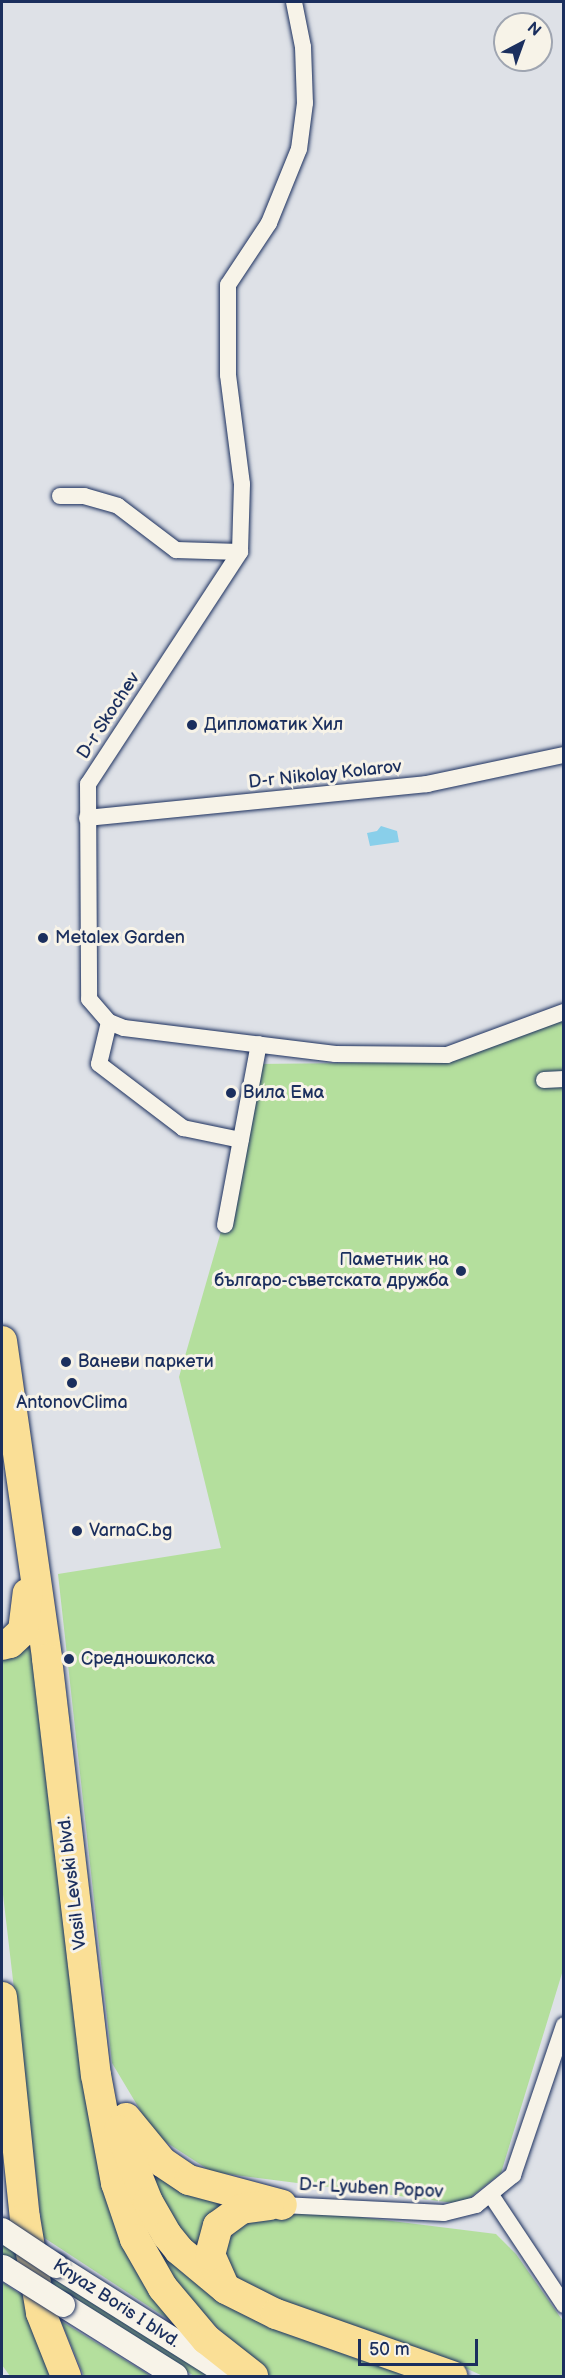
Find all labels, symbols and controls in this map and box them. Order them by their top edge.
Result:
north arrow [493,12,553,72]
text: N [523,18,545,41]
street label: D-r Skochev [73,668,145,764]
place label: Дипломатик Хил [204,714,343,736]
marker: Дипломатик Хил [185,718,199,732]
street label: D-r Nikolay Kolarov [247,756,403,794]
place label: Metalex Garden [55,927,185,949]
marker: Metalex Garden [36,931,50,945]
place label: Вила Ема [243,1082,324,1104]
marker: Вила Ема [224,1086,238,1100]
place label: Паметник на българо-съветската дружба [214,1250,449,1292]
marker: Паметник на българо-съветската дружба [454,1264,468,1278]
place label: Ваневи паркети [78,1351,214,1373]
marker: Ваневи паркети [59,1355,73,1369]
marker: AntonovClima [65,1376,79,1390]
place label: AntonovClima [16,1392,128,1414]
place label: VarnaC.bg [89,1520,172,1542]
marker: VarnaC.bg [70,1524,84,1538]
place label: Средношколска [81,1648,215,1670]
marker: Средношколска [62,1652,76,1666]
street label: Vasil Levski blvd. [54,1815,92,1951]
street label: D-r Lyuben Popov [298,2174,444,2204]
street label: Knyaz Boris I blvd. [48,2255,184,2353]
scale bar [361,2327,481,2365]
text: 50 m [369,2339,410,2360]

